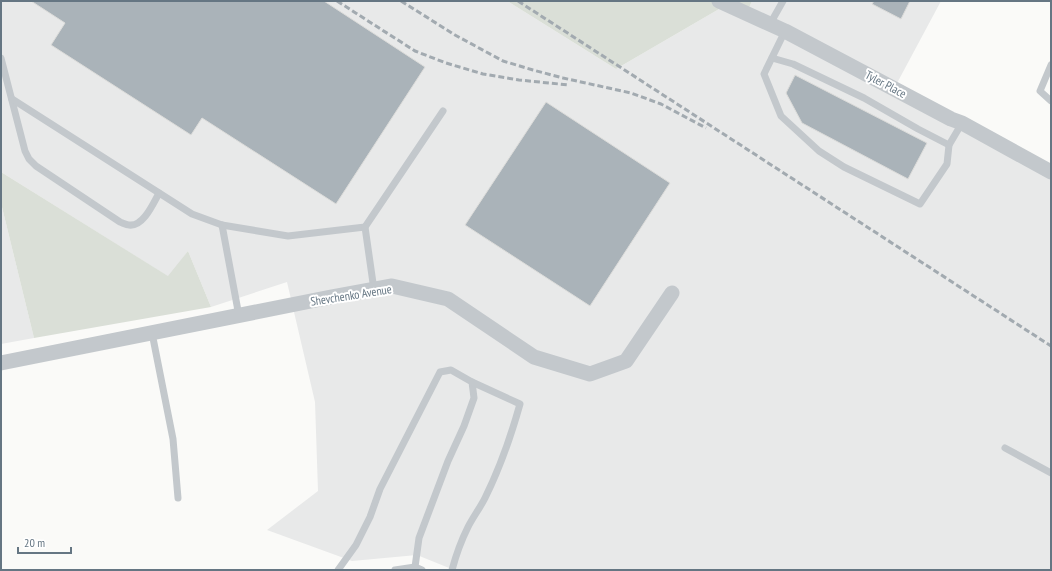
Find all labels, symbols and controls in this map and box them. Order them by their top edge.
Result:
street label: Tyler Place [863,67,909,101]
street label: Shevchenko Avenue [309,281,393,309]
scale bar [18,529,71,555]
text: 20 m [24,535,45,550]

